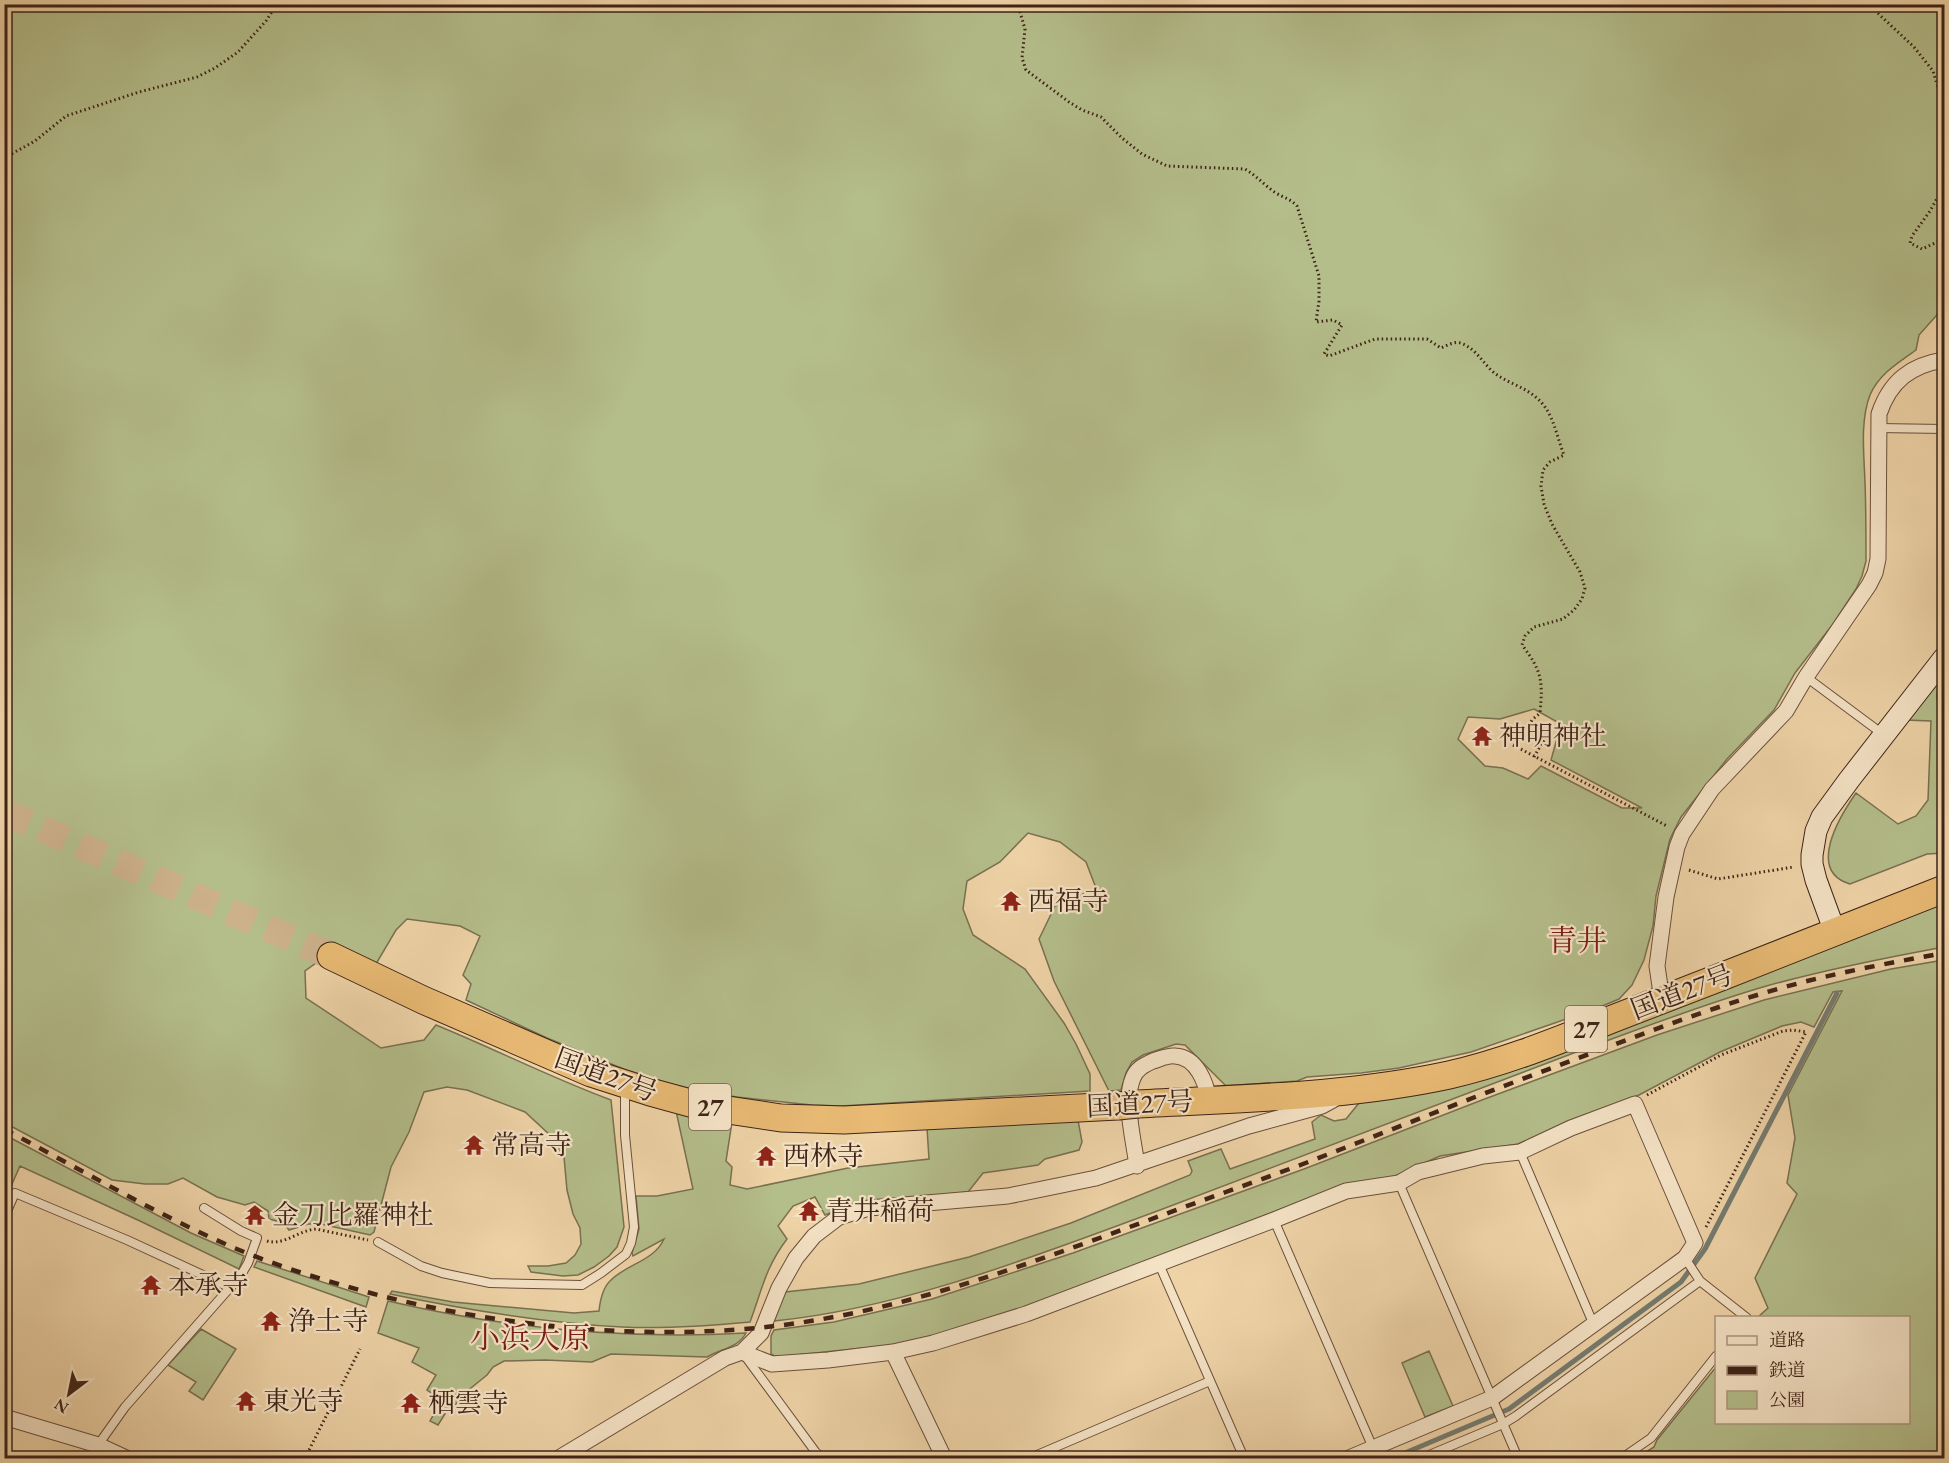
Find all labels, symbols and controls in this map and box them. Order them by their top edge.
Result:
place label: 神明神社 [1499,718,1607,753]
temple icon: 神明神社 [1470,724,1494,748]
place label: 西福寺 [1028,883,1109,918]
temple icon: 西福寺 [999,889,1023,913]
district label: 青井 [1547,921,1607,960]
street label: 国道27号 [1626,956,1738,1027]
road number: 27 [1565,1006,1607,1052]
street label: 国道27号 [550,1040,662,1109]
street label: 国道27号 [1086,1083,1194,1124]
road number: 27 [689,1084,731,1130]
place label: 常高寺 [491,1127,572,1162]
temple icon: 常高寺 [462,1133,486,1157]
place label: 西林寺 [783,1138,864,1173]
temple icon: 西林寺 [754,1144,778,1168]
place label: 青井稲荷 [826,1193,934,1228]
place label: 金刀比羅神社 [272,1197,434,1232]
temple icon: 青井稲荷 [797,1199,821,1223]
temple icon: 金刀比羅神社 [243,1203,267,1227]
place label: 本承寺 [168,1267,249,1302]
temple icon: 本承寺 [139,1273,163,1297]
place label: 浄土寺 [288,1303,369,1338]
temple icon: 浄土寺 [259,1309,283,1333]
legend [1715,1316,1910,1424]
district label: 小浜大原 [470,1318,590,1357]
text: 道路 [1769,1328,1805,1351]
text: 鉄道 [1769,1358,1805,1381]
north arrow [39,1364,99,1424]
place label: 東光寺 [263,1383,344,1418]
place label: 栖雲寺 [428,1385,509,1420]
text: 公園 [1769,1388,1805,1411]
temple icon: 東光寺 [234,1389,258,1413]
temple icon: 栖雲寺 [399,1391,423,1415]
text: N [50,1394,72,1419]

